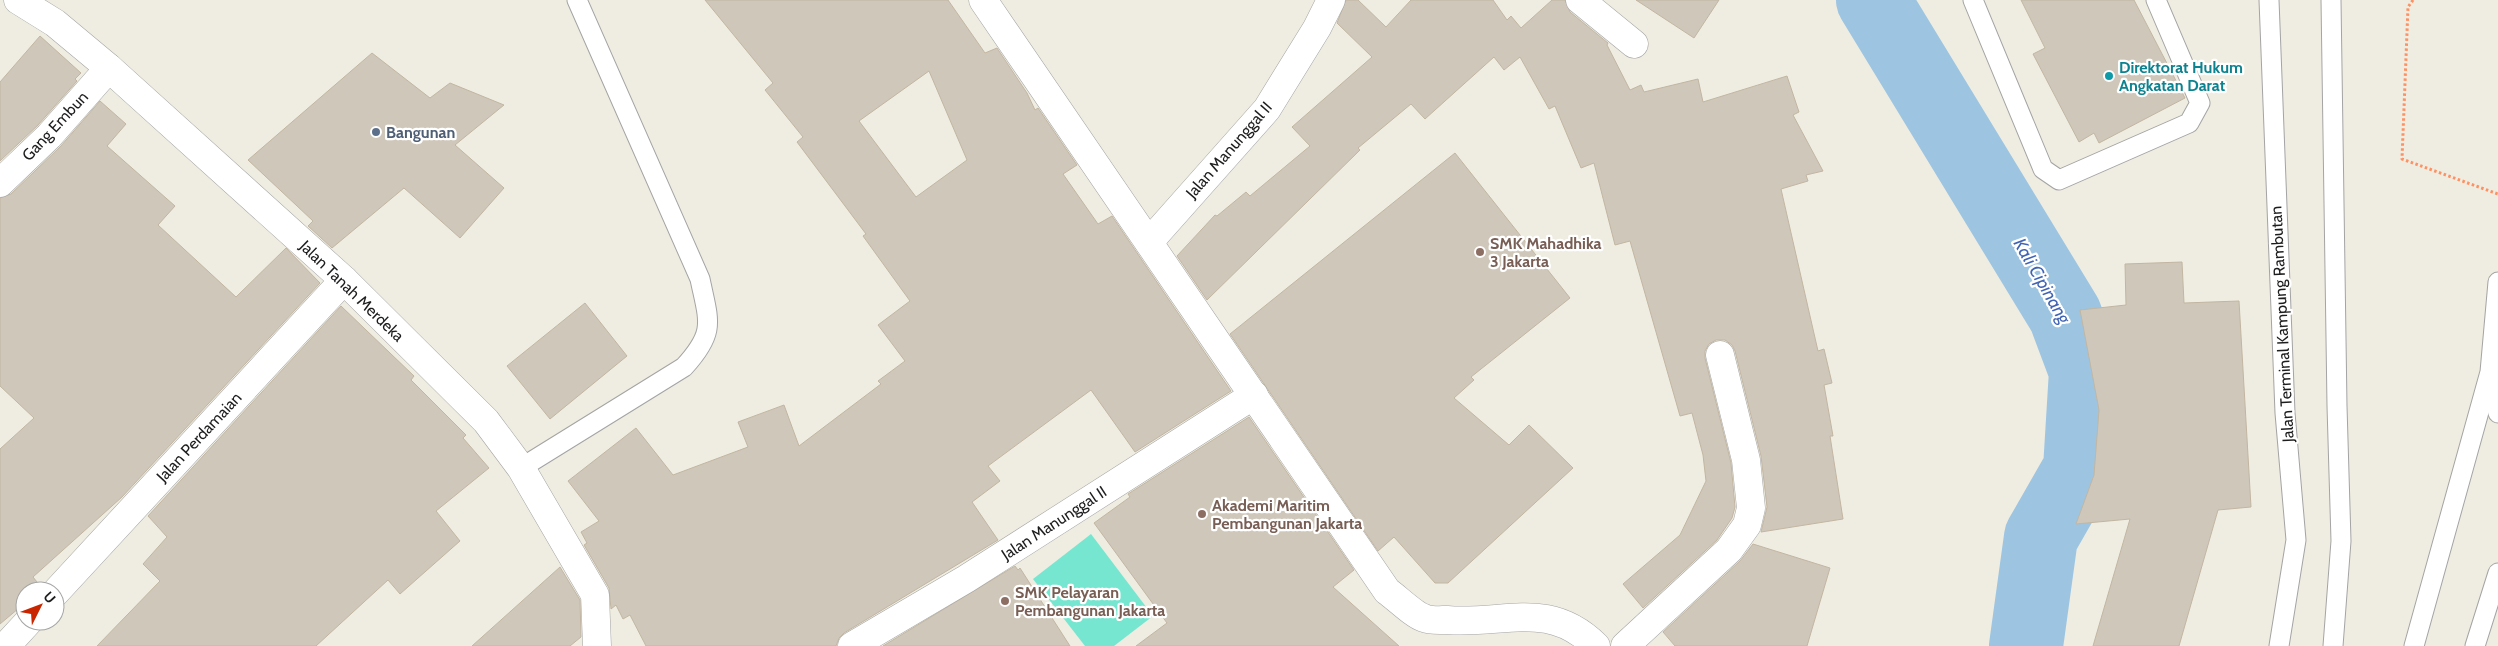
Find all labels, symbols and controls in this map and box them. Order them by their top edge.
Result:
place label: Direktorat Hukum Angkatan Darat [2119,58,2243,95]
marker: Direktorat Hukum Angkatan Darat [2103,70,2115,82]
street label: Gang Embun [18,87,92,165]
street label: Jalan Manunggal II [1181,98,1276,203]
place label: Bangunan [386,123,455,142]
marker: Bangunan [370,126,382,138]
street label: Jalan Terminal Kampung Rambutan [2266,205,2298,444]
place label: SMK Mahadhika 3 Jakarta [1490,234,1602,271]
water label: Kali Cipinang [2009,234,2076,328]
street label: Jalan Tanah Merdeka [295,236,408,346]
marker: SMK Mahadhika 3 Jakarta [1474,246,1486,258]
street label: Jalan Perdamaian [152,388,245,487]
street label: Jalan Manunggal II [997,482,1110,565]
place label: Akademi Maritim Pembangunan Jakarta [1212,496,1362,533]
marker: Akademi Maritim Pembangunan Jakarta [1196,508,1208,520]
north arrow [15,581,65,631]
place label: SMK Pelayaran Pembangunan Jakarta [1015,583,1165,620]
text: U [40,588,60,607]
marker: SMK Pelayaran Pembangunan Jakarta [999,595,1011,607]

